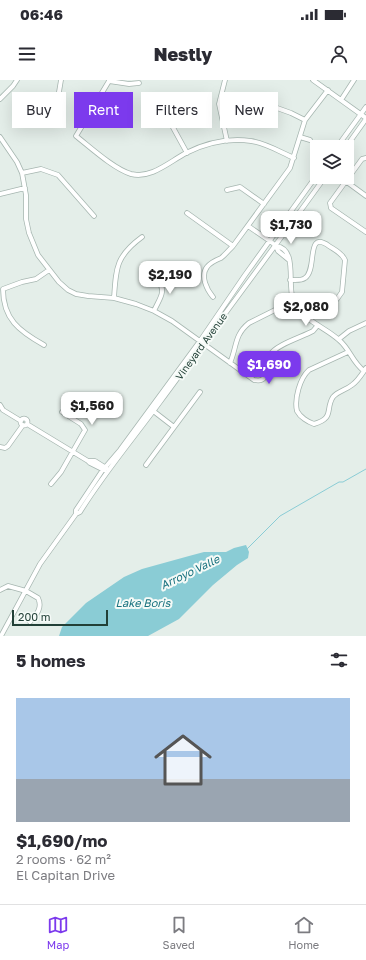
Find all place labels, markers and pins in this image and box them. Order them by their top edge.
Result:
pin: $1,730 [258,211,324,245]
pin: $2,190 [137,261,203,295]
pin: $2,080 [273,293,339,327]
pin: $1,690 [236,351,302,385]
pin: $1,560 [59,392,125,426]

